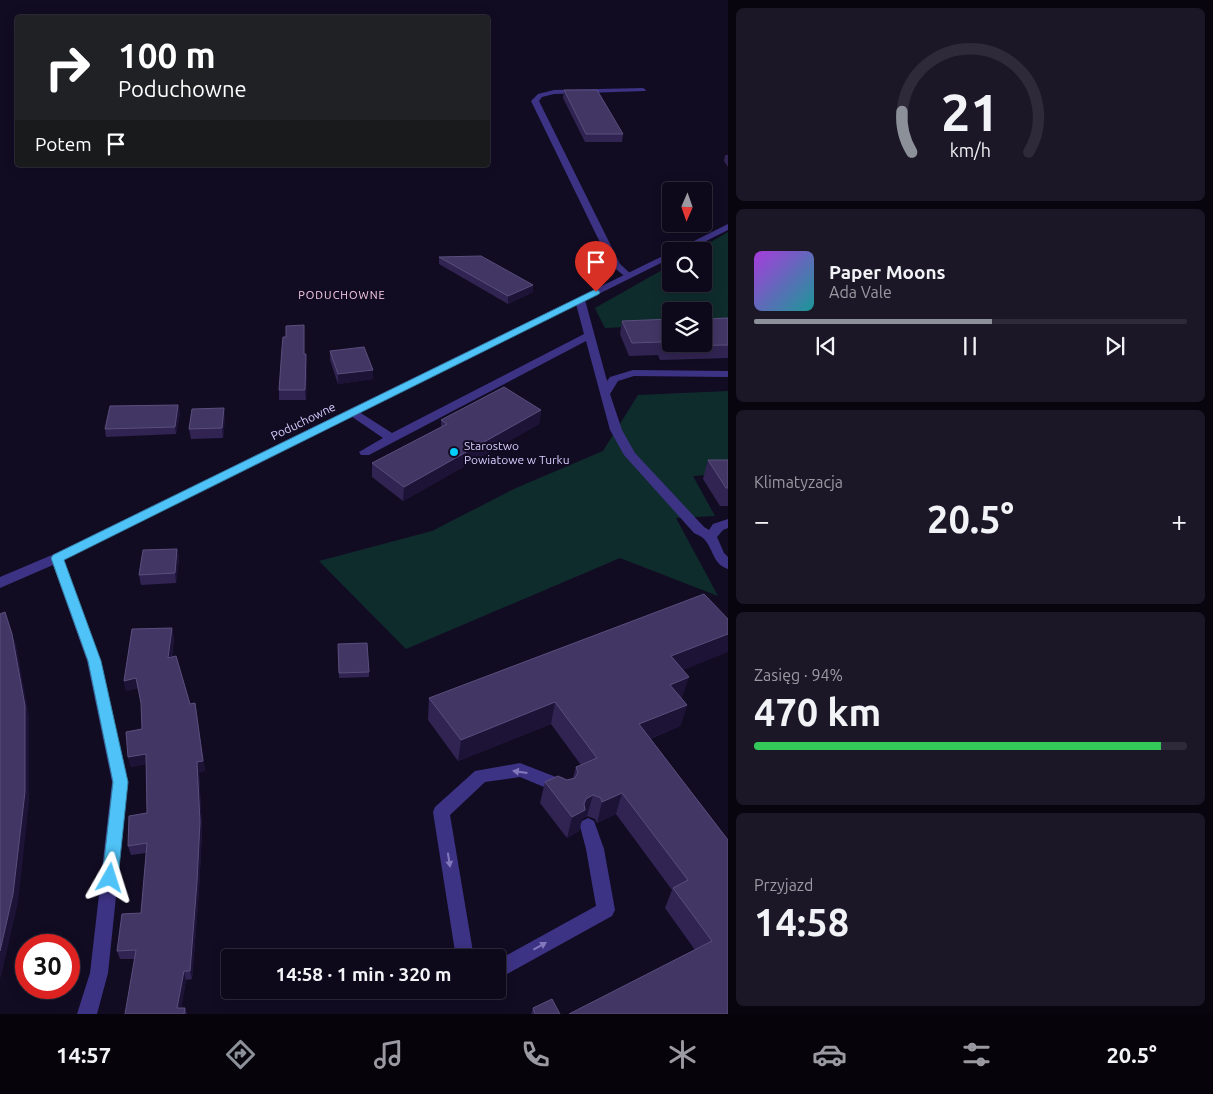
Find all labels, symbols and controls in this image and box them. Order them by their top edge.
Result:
icon: right [35,35,100,100]
text: 100 m [118,35,216,75]
text: Poduchowne [118,76,247,101]
text: 21 [941,83,1000,141]
icon: arrive [102,130,130,158]
text: Potem [35,133,92,155]
text: km/h [950,140,991,160]
north arrow [662,182,712,232]
map controls [662,182,712,352]
pin [575,241,617,292]
button: search [662,242,712,292]
icon: arrive [582,248,610,276]
text: Paper Moons [829,261,946,283]
text: Ada Vale [829,283,892,301]
district label: PODUCHOWNE [298,289,386,301]
button: layers [662,302,712,352]
icon: previous [812,332,840,360]
icon: pause [956,332,984,360]
icon: next [1101,332,1129,360]
street label: Poduchowne [269,400,337,442]
place label: Starostwo Powiatowe w Turku [464,439,570,466]
marker: Starostwo Powiatowe w Turku [448,446,460,458]
text: Klimatyzacja [754,473,843,491]
text: 20.5° [927,498,1014,540]
text: − [754,505,770,536]
text: + [1171,505,1187,536]
text: Zasięg · 94% [754,666,843,684]
text: 470 km [754,691,881,733]
one-way arrow [512,768,528,776]
position arrow [83,851,135,903]
one-way arrow [445,852,453,868]
text: Przyjazd [754,876,813,894]
text: 14:58 [754,901,849,943]
speed limit sign: 30 [15,934,80,999]
one-way arrow [533,942,547,950]
text: 14:58 · 1 min · 320 m [276,963,451,985]
icon: directions [223,1037,258,1072]
icon: music [371,1037,406,1072]
icon: phone [518,1037,553,1072]
icon: climate [665,1037,700,1072]
icon: car [812,1037,847,1072]
icon: filters [959,1037,994,1072]
text: 14:57 [56,1042,111,1067]
text: 20.5° [1106,1042,1157,1067]

